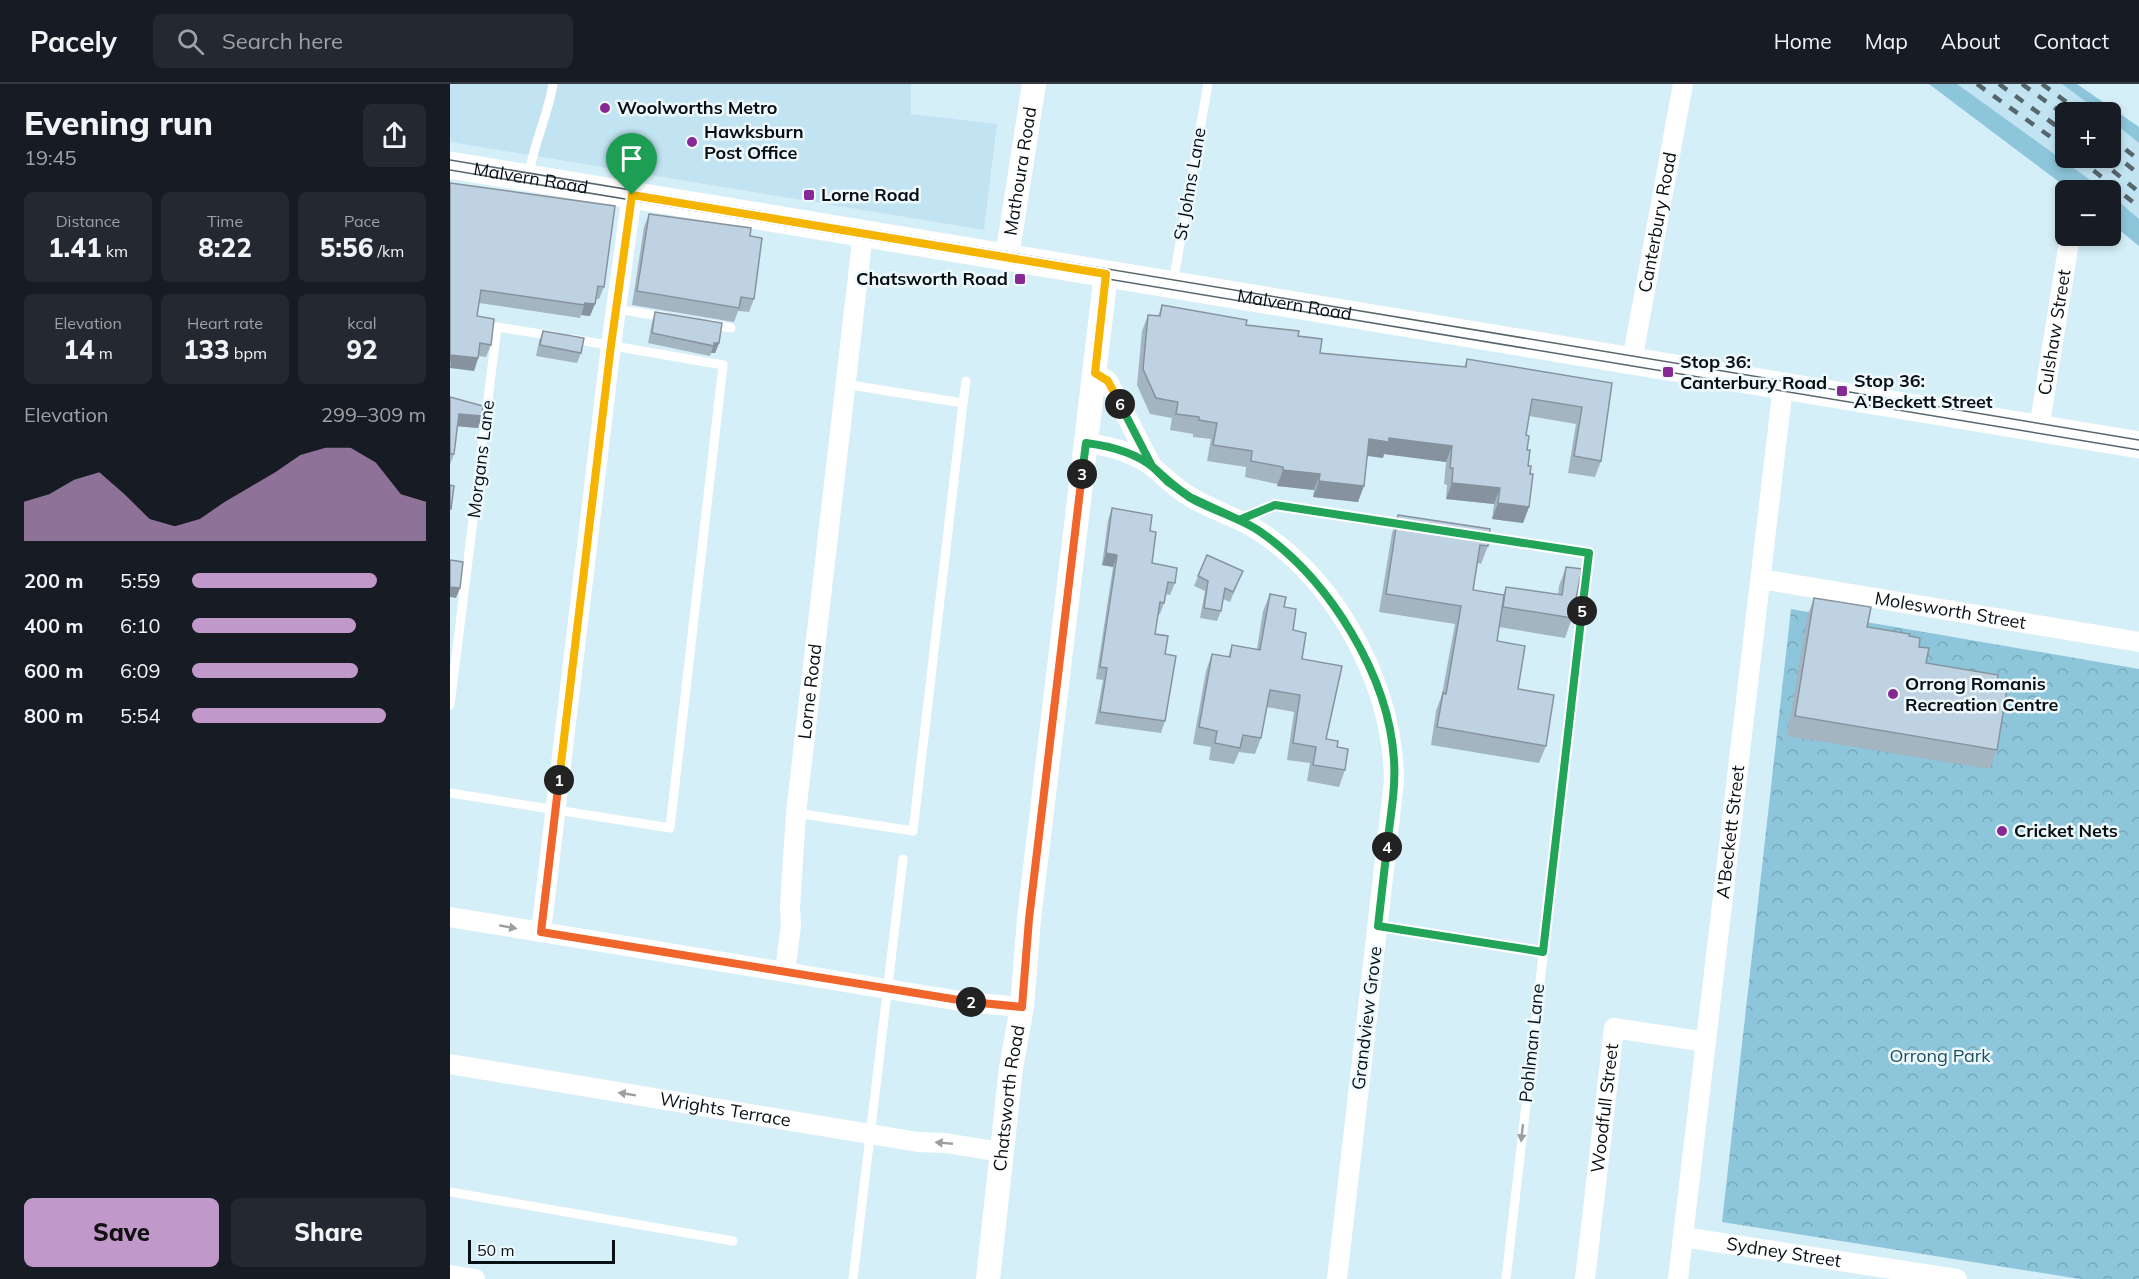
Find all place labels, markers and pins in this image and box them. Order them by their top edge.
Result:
place label: Woolworths Metro [617,96,778,119]
marker: Woolworths Metro [598,101,612,115]
place label: Hawksburn Post Office [704,120,804,164]
pin [606,133,657,195]
marker: Hawksburn Post Office [685,135,699,149]
place label: Lorne Road [821,183,920,206]
marker: Lorne Road [802,188,816,202]
place label: Chatsworth Road [856,267,1008,290]
marker: Chatsworth Road [1013,272,1027,286]
place label: Stop 36: Canterbury Road [1680,350,1827,394]
marker: Stop 36: Canterbury Road [1661,365,1675,379]
place label: Stop 36: A'Beckett Street [1854,369,1993,413]
marker: Stop 36: A'Beckett Street [1835,384,1849,398]
pin: 6 [1105,389,1135,419]
pin: 3 [1067,459,1097,489]
pin: 5 [1567,596,1597,626]
place label: Orrong Romanis Recreation Centre [1905,672,2058,716]
marker: Orrong Romanis Recreation Centre [1886,687,1900,701]
pin: 1 [544,765,574,795]
place label: Cricket Nets [2014,819,2118,842]
marker: Cricket Nets [1995,824,2009,838]
pin: 4 [1372,832,1402,862]
pin: 2 [956,987,986,1017]

